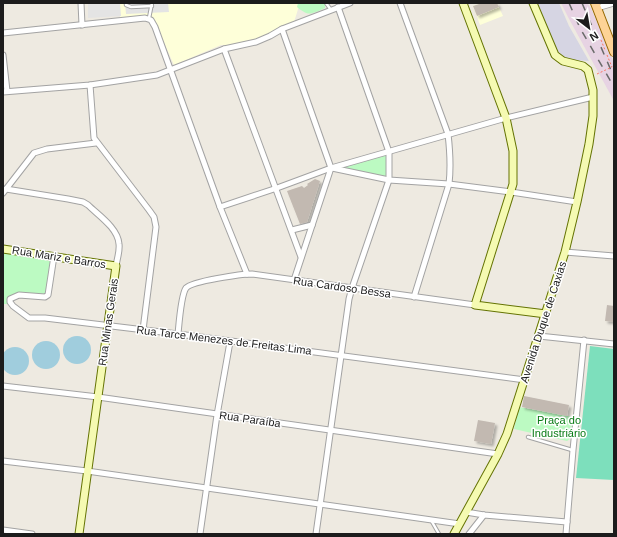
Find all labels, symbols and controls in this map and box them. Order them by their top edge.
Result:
north arrow [569,8,609,48]
text: N [588,29,601,44]
street label: Rua Mariz e Barros [11,244,107,270]
street label: Avenida Duque de Caxias [518,259,568,384]
street label: Rua Cardoso Bessa [292,274,392,300]
street label: Rua Minas Gerais [96,277,120,366]
street label: Rua Tarce Menezes de Freitas Lima [136,323,313,357]
street label: Rua Paraíba [219,409,282,429]
park label: Praça do Industriário [532,414,586,439]

